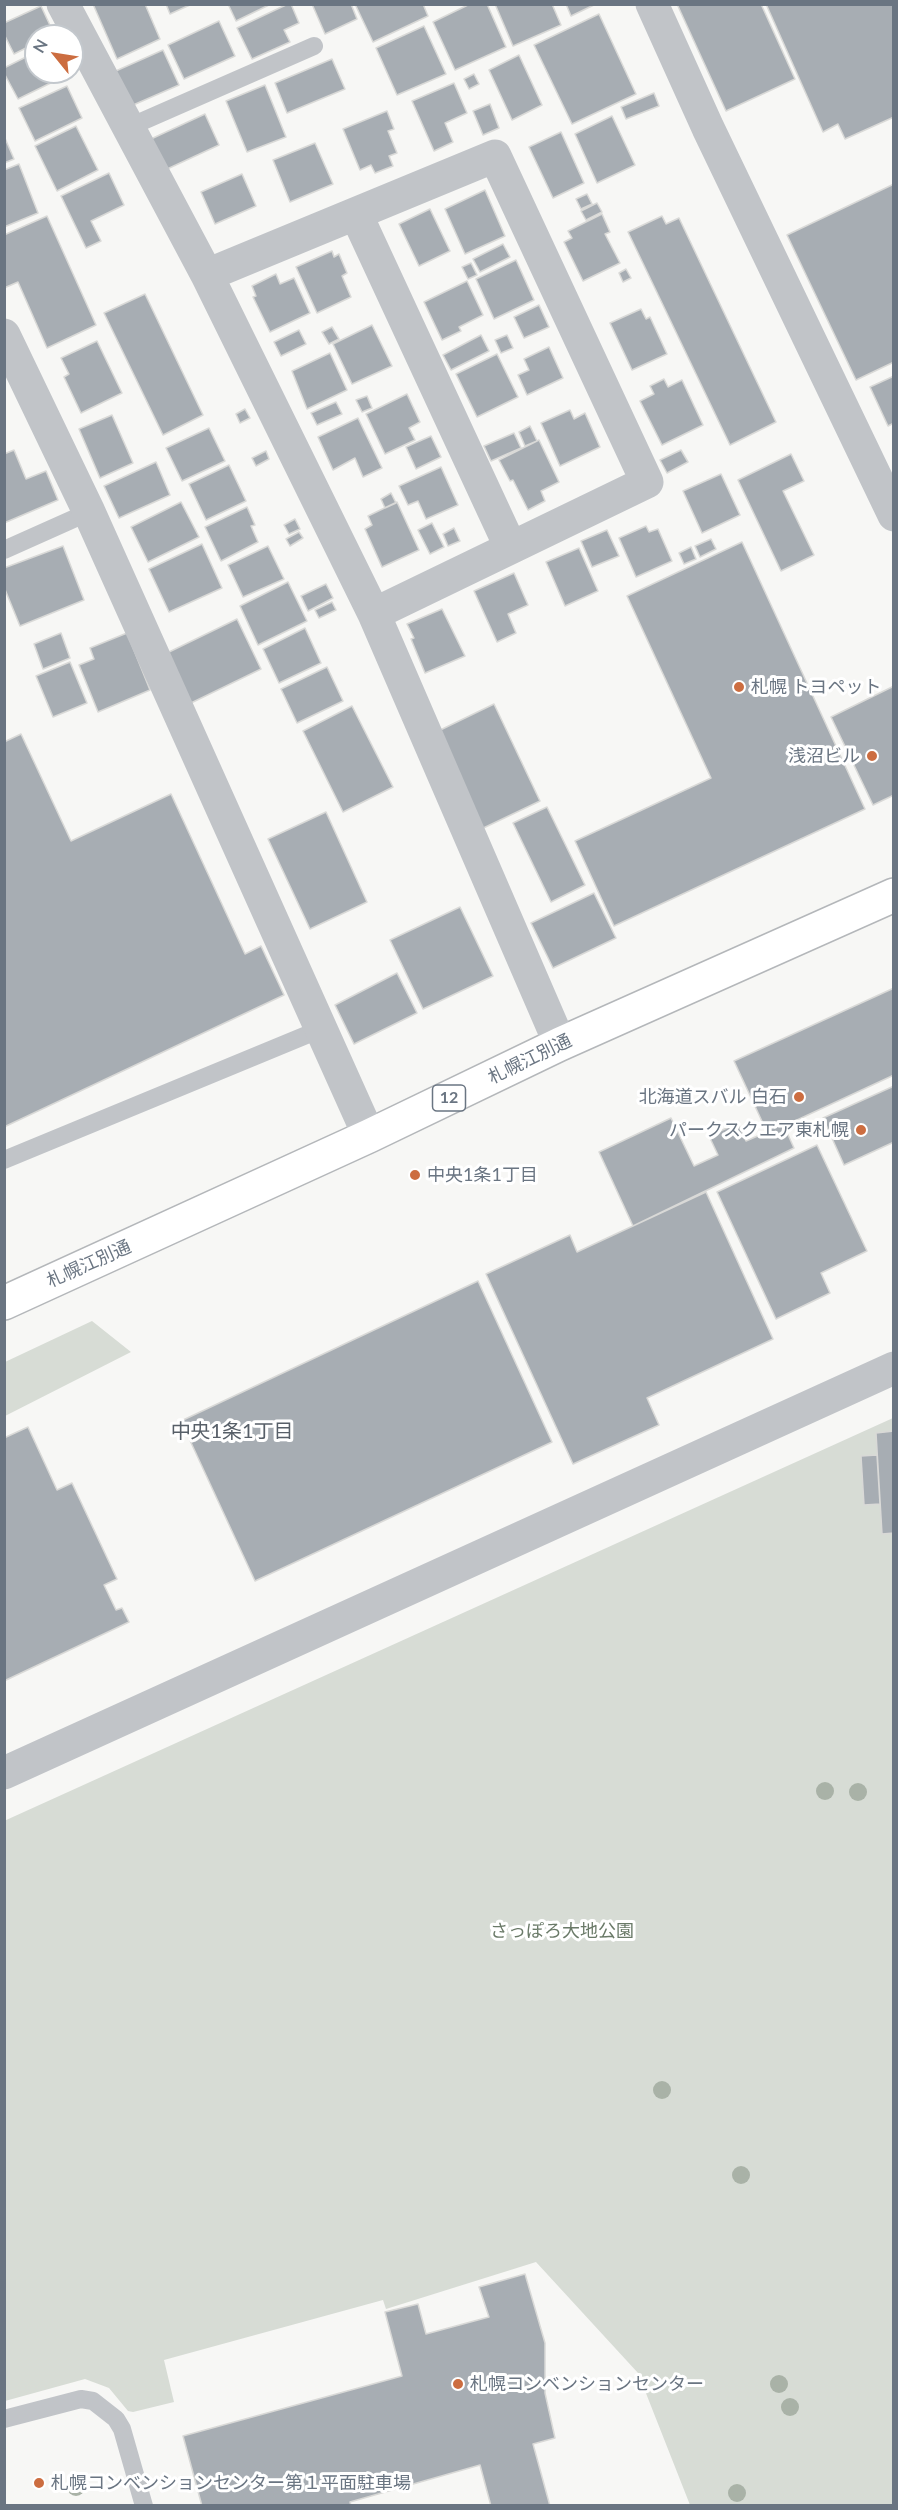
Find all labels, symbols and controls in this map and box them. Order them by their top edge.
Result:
north arrow [24,24,84,84]
text: N [28,36,51,56]
place label: 札幌 トヨペット [751,676,882,698]
marker: 札幌 トヨペット [732,680,746,694]
place label: 浅沼ビル [788,745,860,767]
marker: 浅沼ビル [865,749,879,763]
street label: 札幌江別通 [485,1030,575,1088]
road number: 12 [432,1085,466,1111]
place label: 北海道スバル 白石 [638,1086,787,1108]
marker: 北海道スバル 白石 [792,1090,806,1104]
place label: パークスクエア東札幌 [669,1119,849,1141]
marker: パークスクエア東札幌 [854,1123,868,1137]
place label: 中央1条1丁目 [427,1164,538,1186]
marker: 中央1条1丁目 [408,1168,422,1182]
street label: 札幌江別通 [43,1236,135,1292]
district label: 中央1条1丁目 [170,1420,294,1444]
park label: さっぽろ大地公園 [490,1920,634,1942]
place label: 札幌コンベンションセンター [470,2373,704,2395]
marker: 札幌コンベンションセンター [451,2377,465,2391]
place label: 札幌コンベンションセンター第１平面駐車場 [51,2472,411,2494]
marker: 札幌コンベンションセンター第１平面駐車場 [32,2476,46,2490]

